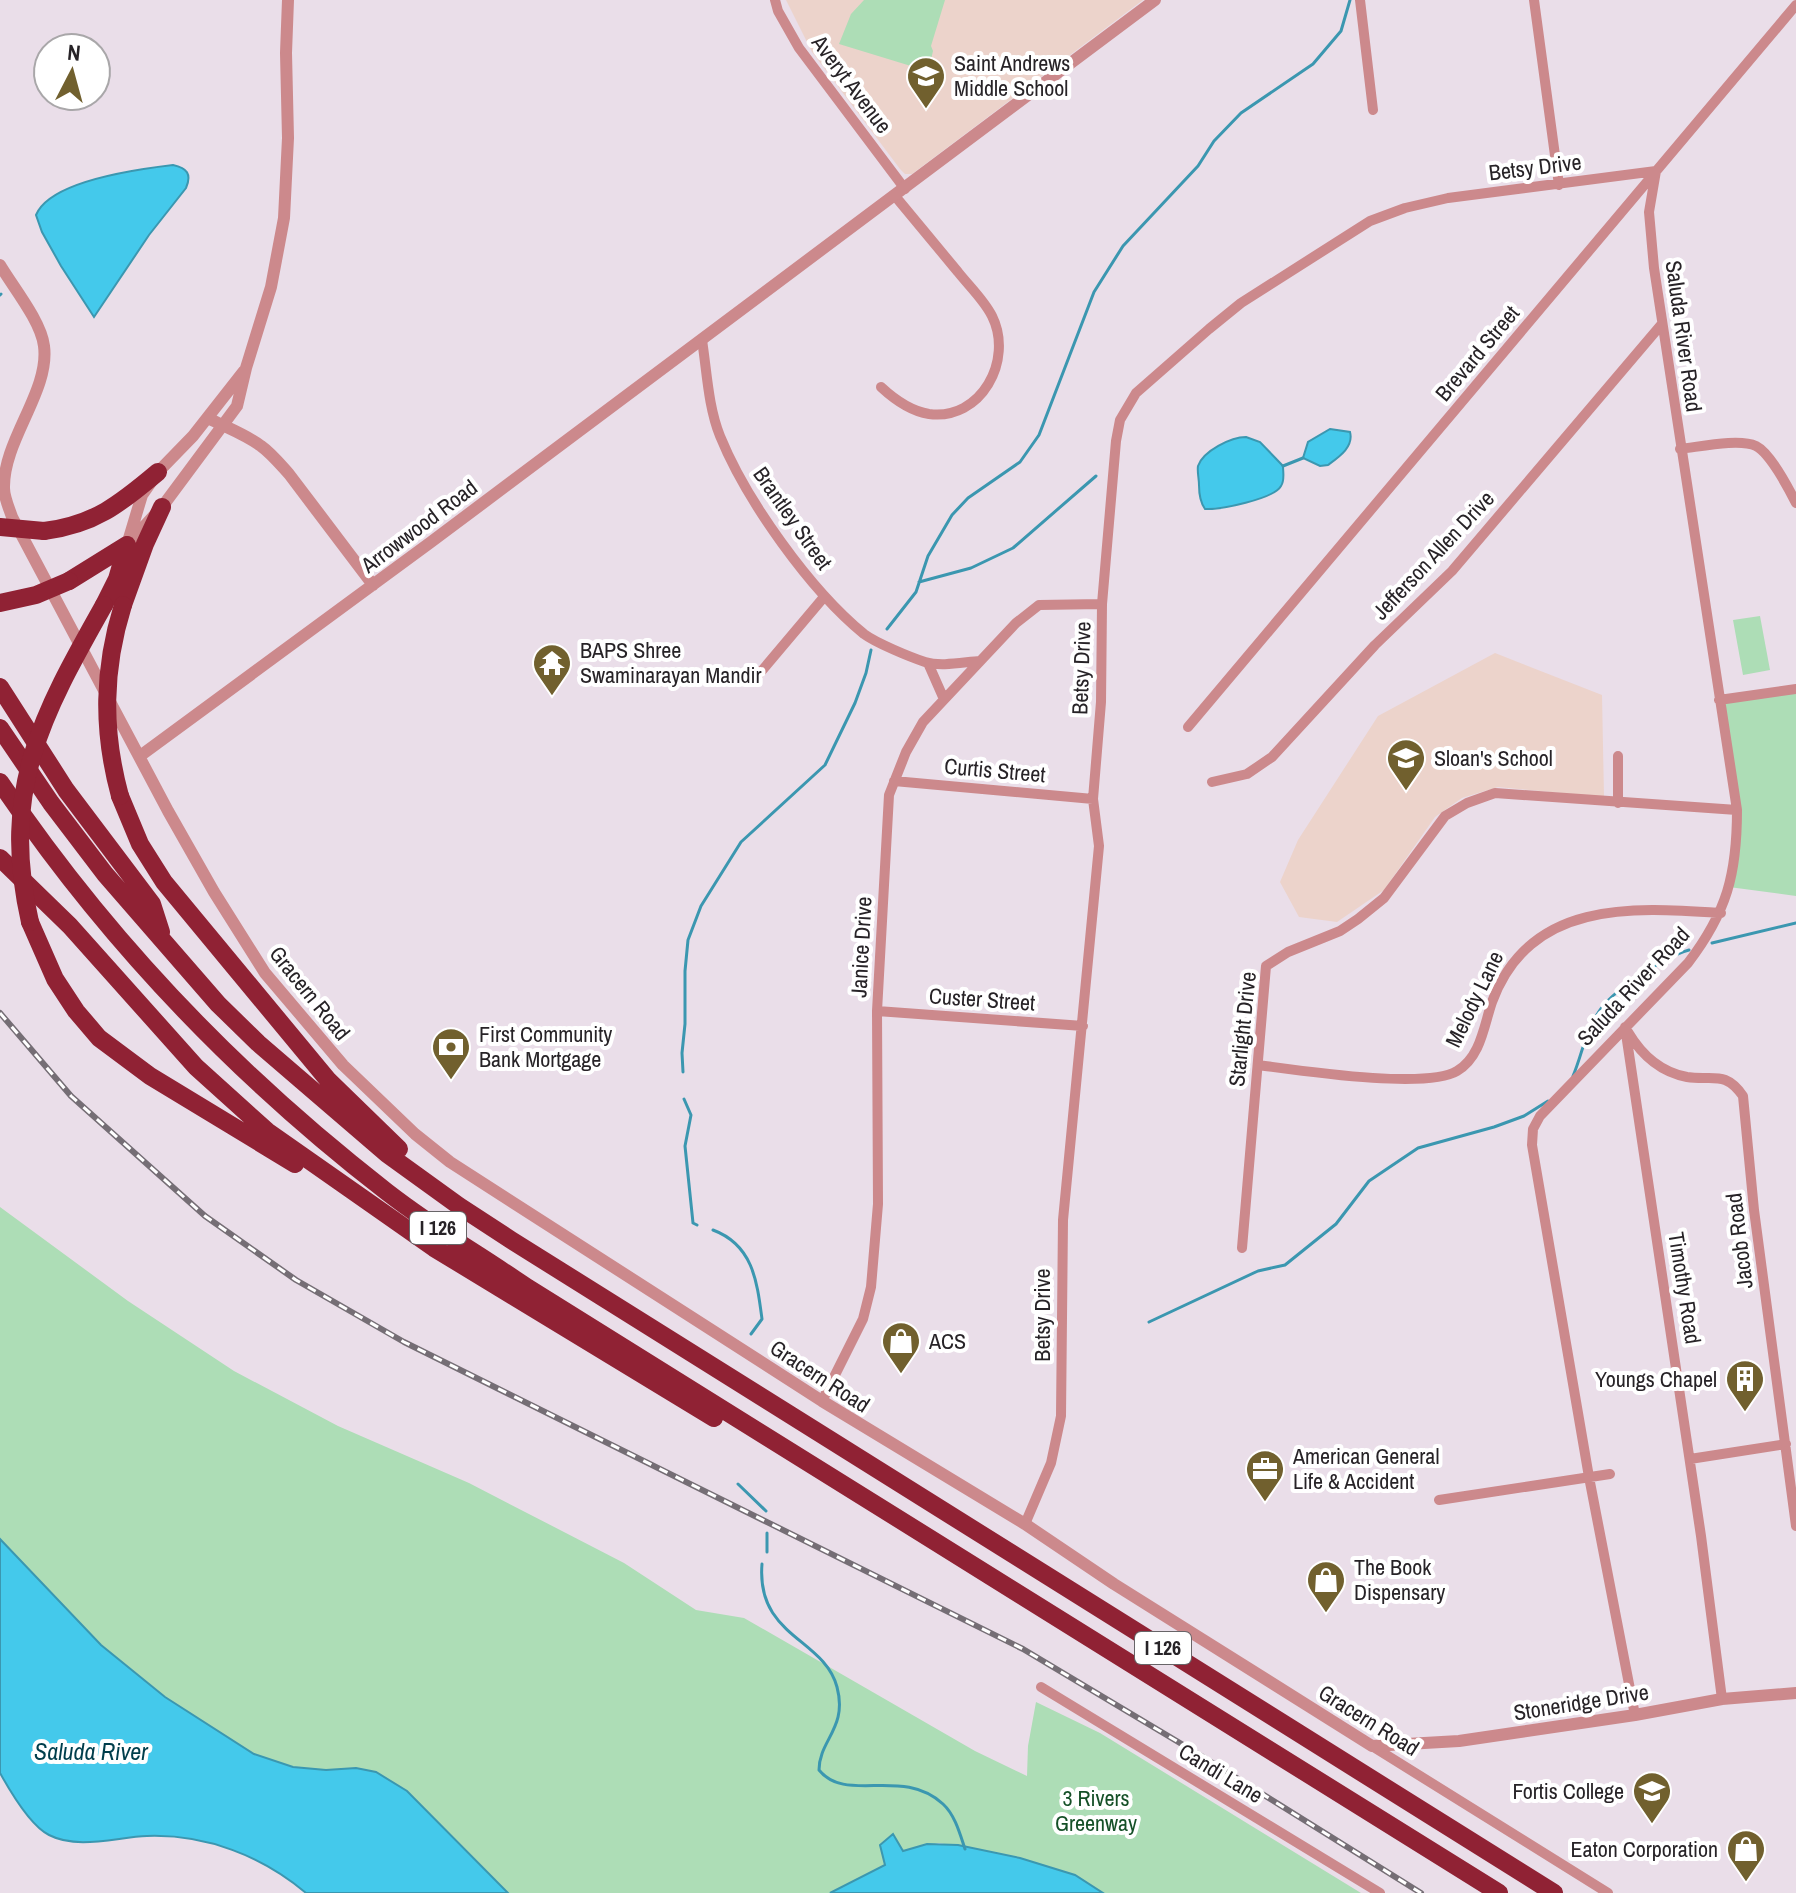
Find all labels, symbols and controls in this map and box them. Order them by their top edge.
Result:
street label: Averyt Avenue [805,28,899,139]
north arrow [32,32,112,112]
text: N [66,37,82,68]
place label: Saint Andrews Middle School [954,48,1070,103]
school or university icon: Saint Andrews Middle School [905,55,947,110]
street label: Betsy Drive [1487,146,1583,188]
street label: Saluda River Road [1659,258,1709,414]
street label: Brevard Street [1428,299,1526,407]
street label: Brantley Street [746,461,840,575]
street label: Arrowwood Road [354,472,483,580]
street label: Jefferson Allen Drive [1365,484,1501,626]
street label: Betsy Drive [1064,621,1098,715]
place label: BAPS Shree Swaminarayan Mandir [580,635,761,690]
temple icon: BAPS Shree Swaminarayan Mandir [531,642,573,697]
school or university icon: Sloan's School [1385,737,1427,792]
place label: Sloan's School [1434,743,1553,773]
street label: Curtis Street [943,751,1047,789]
street label: Janice Drive [843,896,879,998]
street label: Saluda River Road [1570,920,1696,1052]
street label: Gracern Road [263,940,357,1046]
street label: Melody Lane [1438,946,1510,1052]
street label: Starlight Drive [1221,970,1263,1088]
street label: Custer Street [928,980,1036,1018]
place label: First Community Bank Mortgage [479,1019,612,1074]
bank icon: First Community Bank Mortgage [430,1026,472,1081]
street label: Jacob Road [1718,1191,1760,1291]
road number: I 126 [410,1212,466,1244]
street label: Timothy Road [1661,1230,1709,1346]
street label: Betsy Drive [1027,1268,1057,1362]
shop icon: ACS [880,1320,922,1375]
place label: ACS [928,1326,966,1356]
street label: Gracern Road [764,1333,876,1419]
building icon: Youngs Chapel [1724,1358,1766,1413]
place label: Youngs Chapel [1595,1364,1717,1394]
place label: American General Life & Accident [1292,1441,1439,1496]
office icon: American General Life & Accident [1244,1448,1286,1503]
place label: The Book Dispensary [1354,1552,1445,1607]
shop icon: The Book Dispensary [1305,1559,1347,1614]
road number: I 126 [1135,1632,1191,1664]
street label: Gracern Road [1313,1677,1425,1763]
street label: Stoneridge Drive [1511,1677,1651,1727]
water label: Saluda River [34,1735,149,1767]
street label: Candi Lane [1173,1736,1269,1810]
school or university icon: Fortis College [1631,1770,1673,1825]
place label: Fortis College [1513,1776,1624,1806]
park label: 3 Rivers Greenway [1055,1783,1137,1838]
shop icon: Eaton Corporation [1725,1828,1767,1883]
place label: Eaton Corporation [1571,1834,1718,1864]

